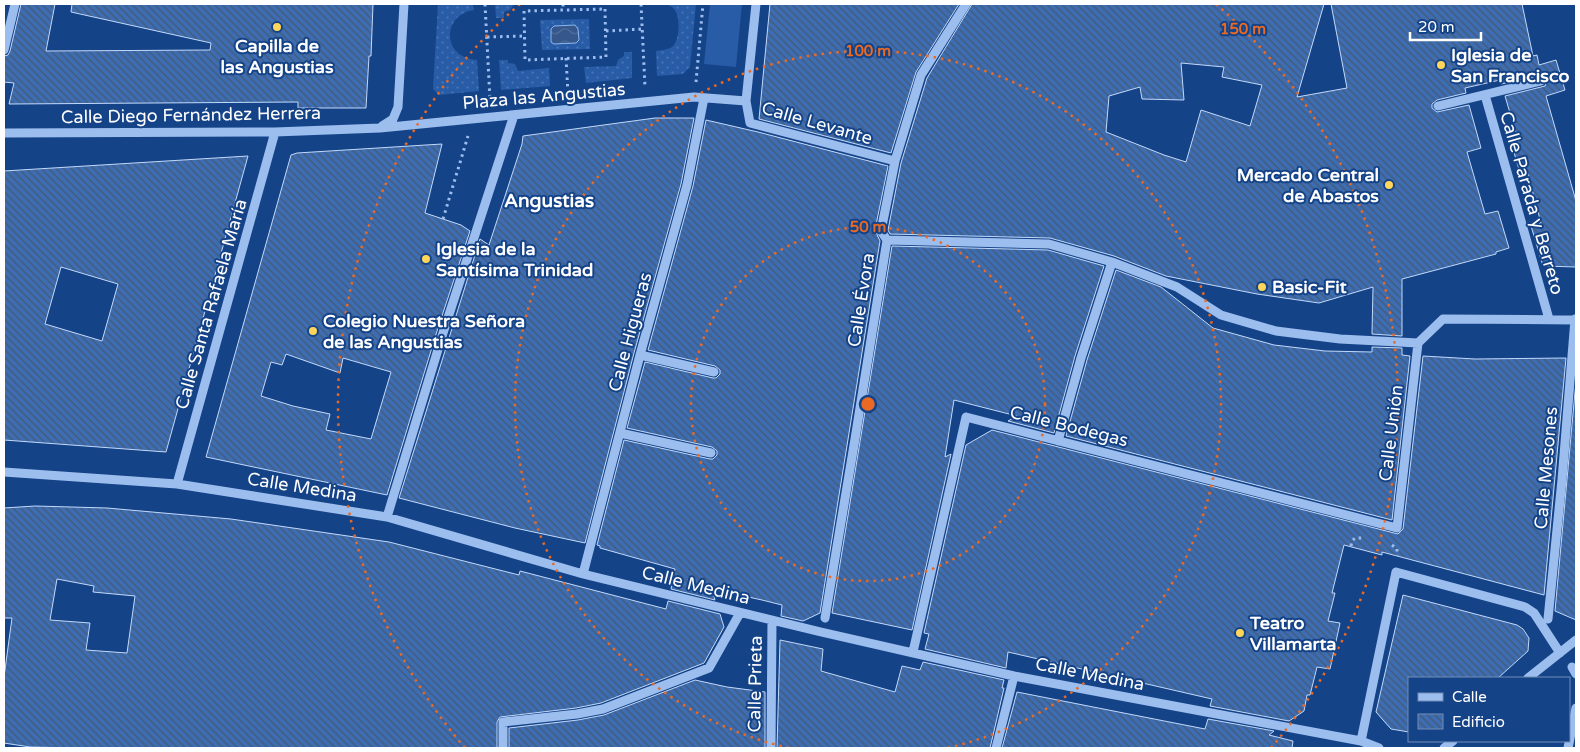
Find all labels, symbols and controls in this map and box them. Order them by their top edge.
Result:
scale bar [1410,10,1481,42]
text: 20 m [1418,18,1455,36]
text: 150 m [1220,20,1266,38]
marker: Capilla de las Angustias [271,21,283,33]
place label: Capilla de las Angustias [220,35,334,78]
text: 100 m [845,42,891,60]
place label: Iglesia de San Francisco [1451,44,1570,87]
marker: Iglesia de San Francisco [1435,59,1447,71]
street label: Plaza las Angustias [462,78,626,114]
street label: Calle Levante [759,97,875,149]
street label: Calle Diego Fernández Herrera [61,102,321,128]
street label: Calle Parada y Berreto [1495,109,1569,297]
place label: Mercado Central de Abastos [1237,164,1379,207]
marker: Mercado Central de Abastos [1383,179,1395,191]
district label: Angustias [504,190,594,213]
street label: Calle Santa Rafaela María [170,196,252,412]
text: 50 m [850,218,886,236]
place label: Iglesia de la Santísima Trinidad [436,238,593,281]
street label: Calle Évora [843,251,879,349]
marker: Iglesia de la Santísima Trinidad [420,253,432,265]
street label: Calle Higueras [604,270,656,394]
place label: Basic-Fit [1272,276,1347,298]
marker: Basic-Fit [1256,281,1268,293]
place label: Colegio Nuestra Señora de las Angustias [323,310,525,353]
marker: Colegio Nuestra Señora de las Angustias [307,325,319,337]
street label: Calle Unión [1374,383,1408,483]
centre of rings [859,395,877,413]
street label: Calle Bodegas [1007,401,1131,451]
street label: Calle Mesones [1530,406,1562,530]
street label: Calle Medina [246,467,358,507]
street label: Calle Medina [640,561,752,609]
place label: Teatro Villamarta [1249,612,1336,655]
marker: Teatro Villamarta [1234,627,1246,639]
street label: Calle Prieta [743,635,767,733]
street label: Calle Medina [1034,653,1146,695]
legend [1408,677,1570,742]
text: Calle [1452,688,1487,706]
text: Edificio [1452,713,1505,731]

